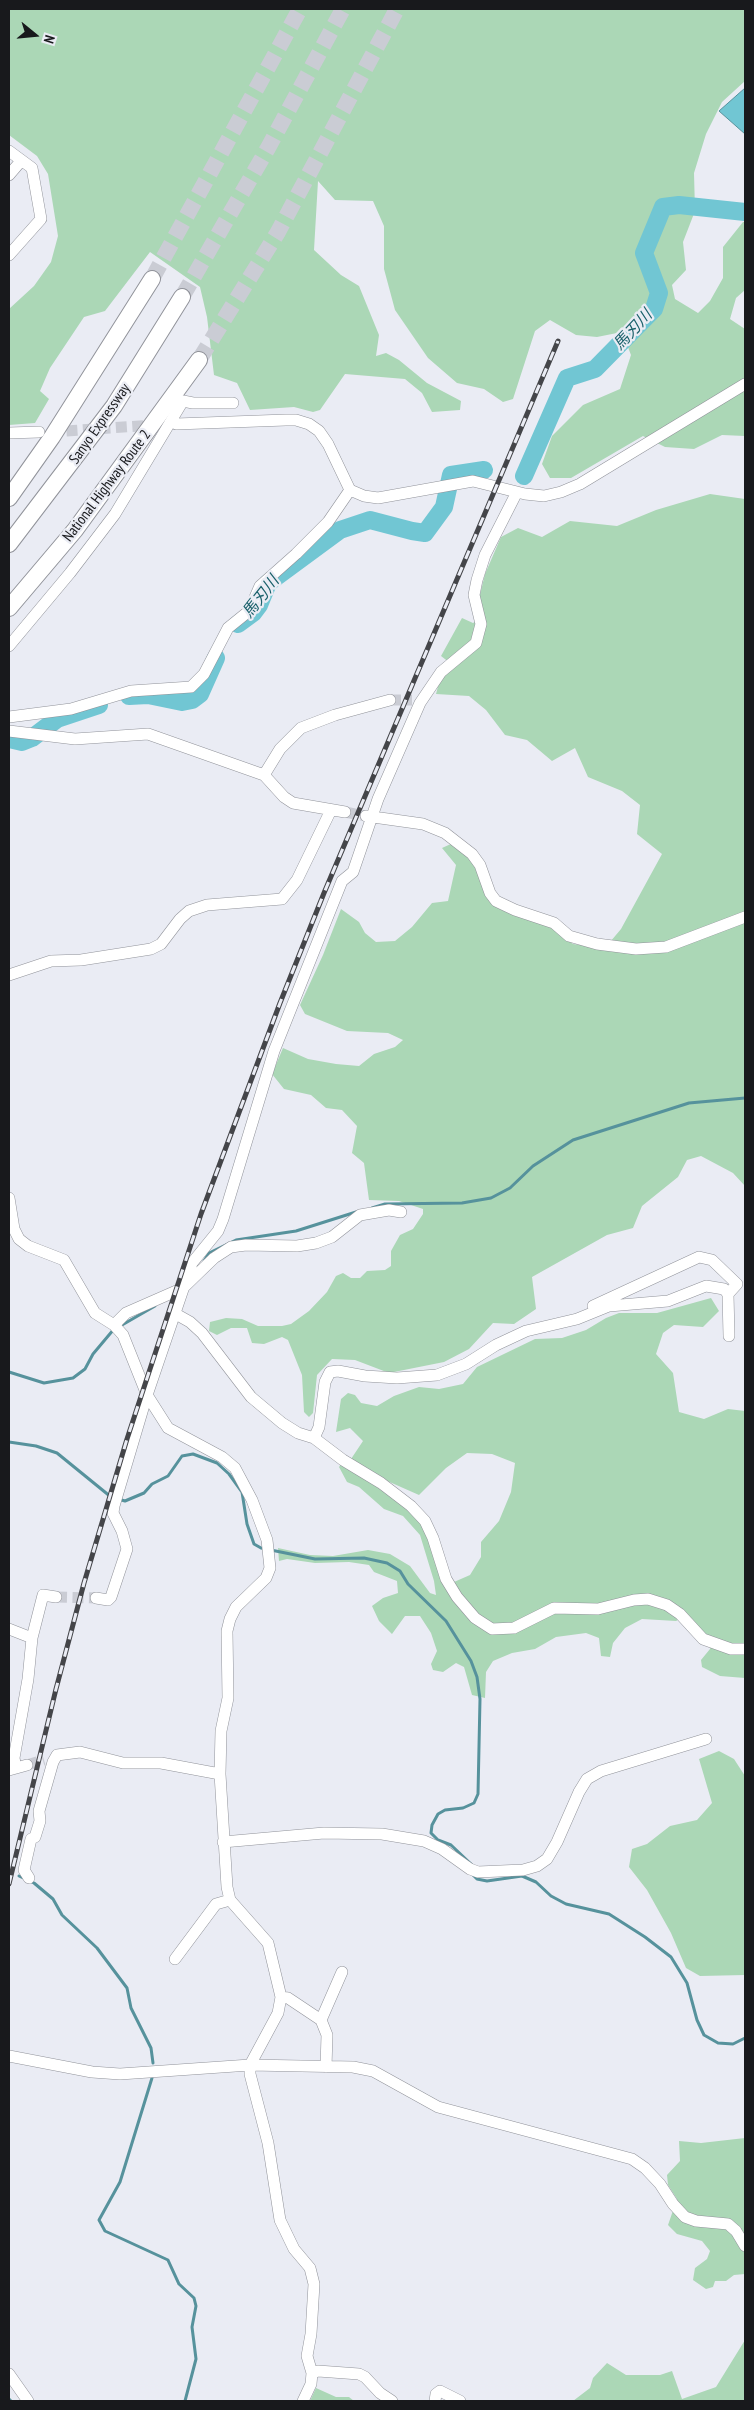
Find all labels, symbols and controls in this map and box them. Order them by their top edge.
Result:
north arrow [10,10,60,60]
text: N [40,33,59,46]
water label: 馬刃川 [610,306,656,354]
street label: Sanyo Expressway [66,380,134,468]
street label: National Highway Route 2 [59,427,155,545]
water label: 馬刃川 [239,572,283,622]

